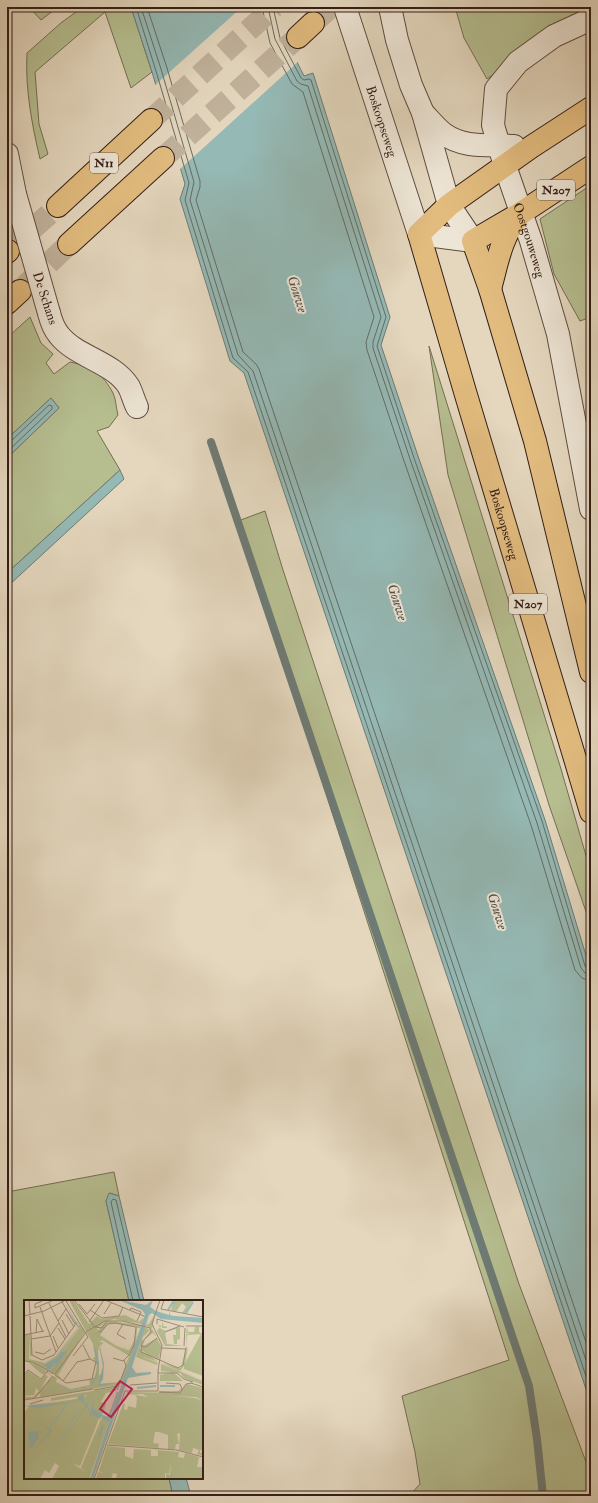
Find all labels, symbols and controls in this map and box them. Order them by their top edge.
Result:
street label: Boskoopseweg [362,84,401,160]
road number: N11 [90,153,118,173]
road number: N207 [537,180,575,200]
street label: Oostgouweweg [509,201,548,280]
street label: De Schans [29,270,61,327]
water label: Gouwe [284,274,312,315]
street label: Boskoopseweg [485,486,522,563]
water label: Gouwe [384,582,412,623]
road number: N207 [509,594,547,614]
water label: Gouwe [484,891,512,932]
inset map [24,1300,203,1479]

